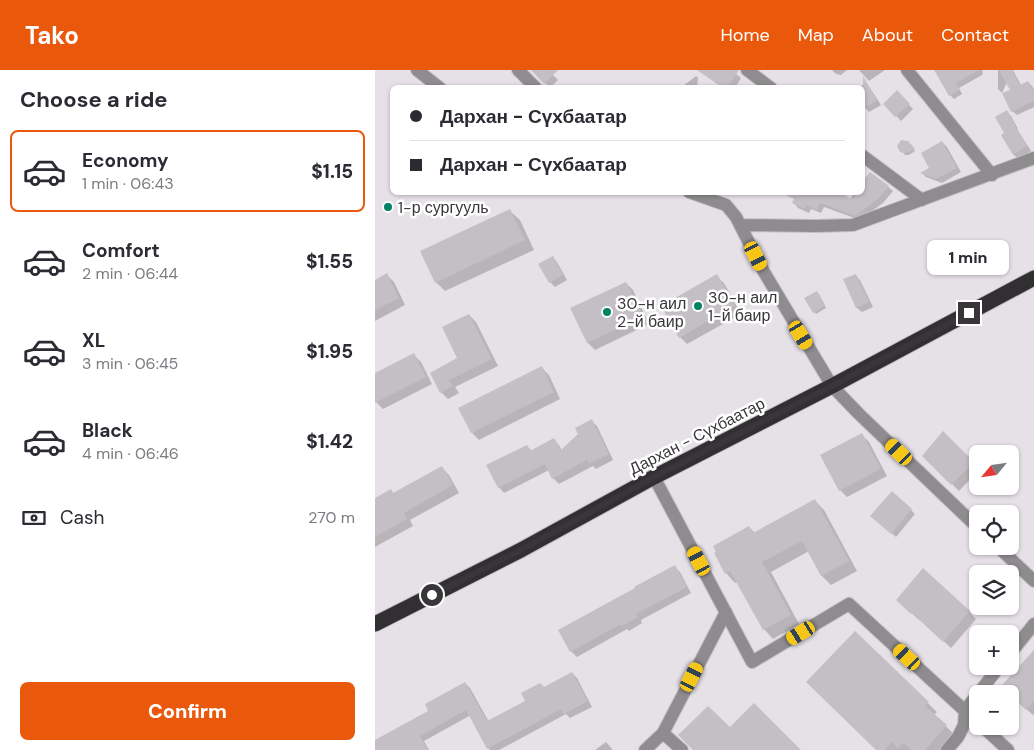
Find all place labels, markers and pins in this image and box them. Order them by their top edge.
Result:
place label: 1-р сургууль [398,197,489,218]
marker: 1-р сургууль [382,201,394,213]
place label: 30-н аил 1-й баир [708,287,777,326]
place label: 30-н аил 2-й баир [617,293,686,332]
marker: 30-н аил 1-й баир [692,300,704,312]
marker: 30-н аил 2-й баир [601,306,613,318]

